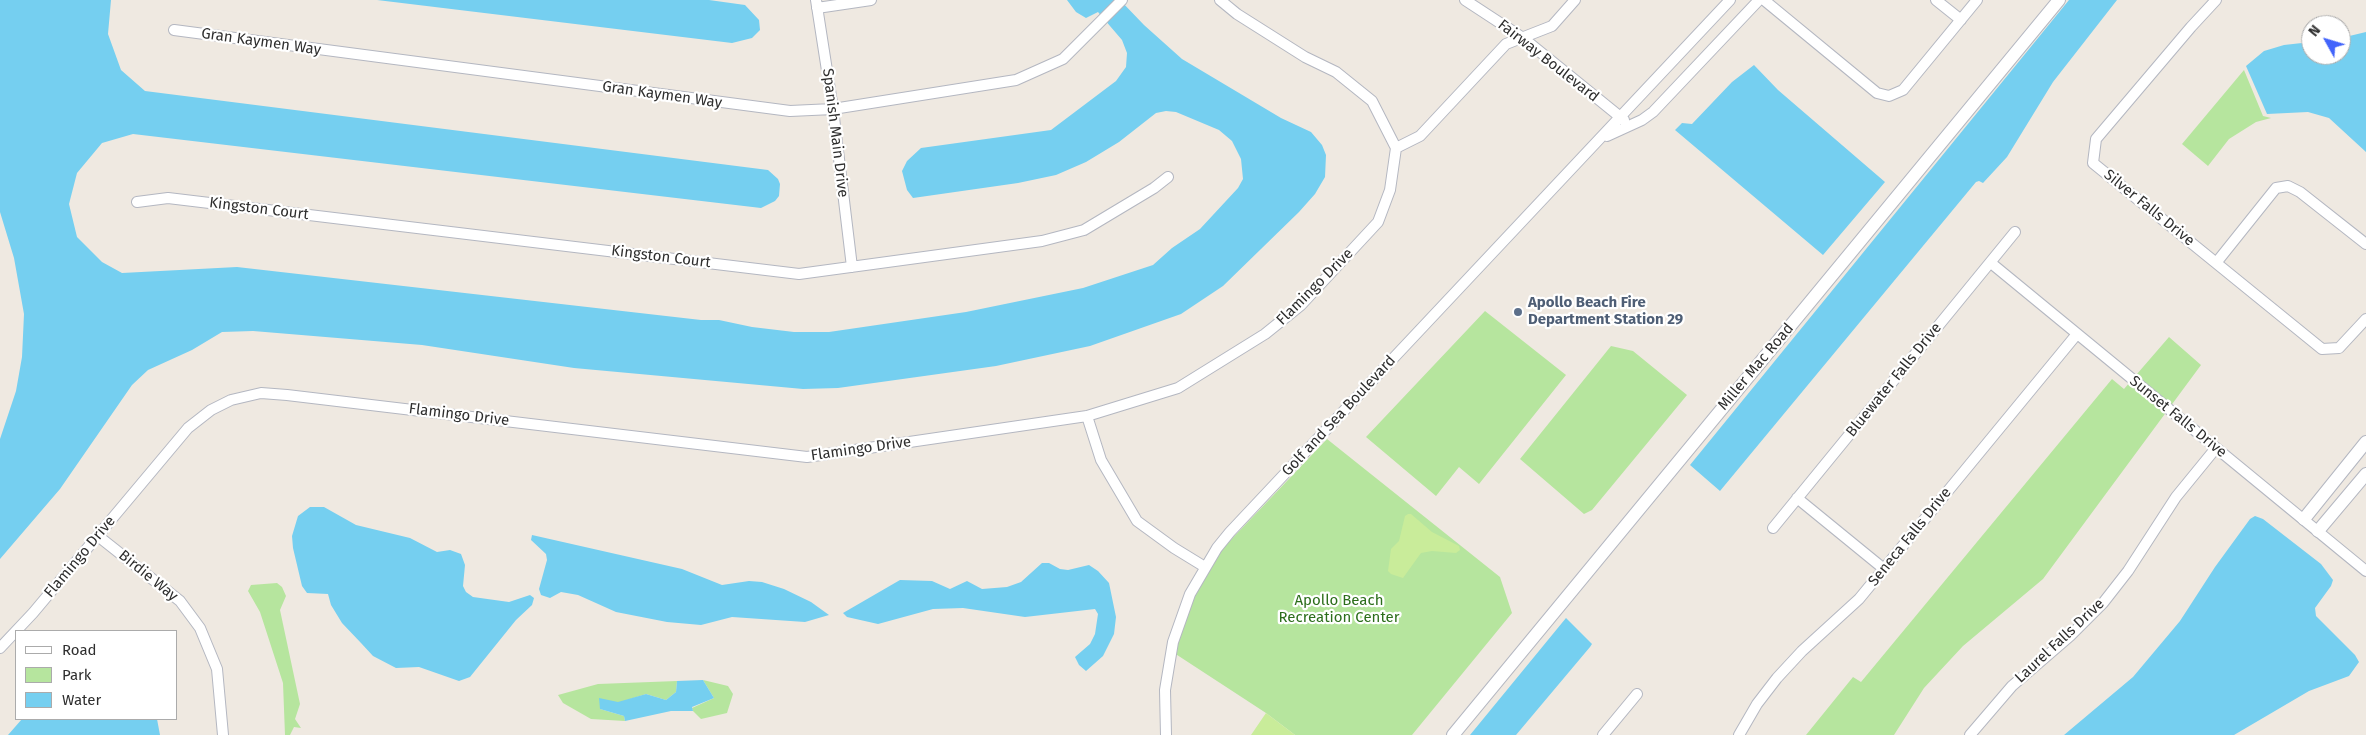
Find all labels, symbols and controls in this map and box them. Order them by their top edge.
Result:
north arrow [2301,15,2351,65]
street label: Fairway Boulevard [1494,16,1602,106]
text: N [2305,22,2324,40]
street label: Gran Kaymen Way [200,25,322,59]
street label: Spanish Main Drive [818,67,852,199]
street label: Gran Kaymen Way [601,78,723,112]
street label: Silver Falls Drive [2100,166,2198,250]
street label: Kingston Court [208,194,310,224]
street label: Kingston Court [610,242,712,272]
street label: Flamingo Drive [1273,245,1357,329]
place label: Apollo Beach Fire Department Station 29 [1528,294,1683,329]
marker: Apollo Beach Fire Department Station 29 [1512,306,1524,318]
street label: Bluewater Falls Drive [1842,319,1946,441]
street label: Miller Mac Road [1714,320,1798,414]
street label: Golf and Sea Boulevard [1278,352,1400,480]
street label: Sunset Falls Drive [2126,372,2230,462]
street label: Flamingo Drive [408,400,510,430]
street label: Flamingo Drive [810,433,912,465]
street label: Seneca Falls Drive [1865,484,1955,590]
street label: Flamingo Drive [41,513,119,601]
street label: Birdie Way [115,547,181,605]
park label: Apollo Beach Recreation Center [1278,592,1400,627]
street label: Laurel Falls Drive [2012,595,2108,687]
legend [15,630,178,720]
text: Road [62,641,97,659]
text: Park [62,666,92,684]
text: Water [62,691,101,709]

